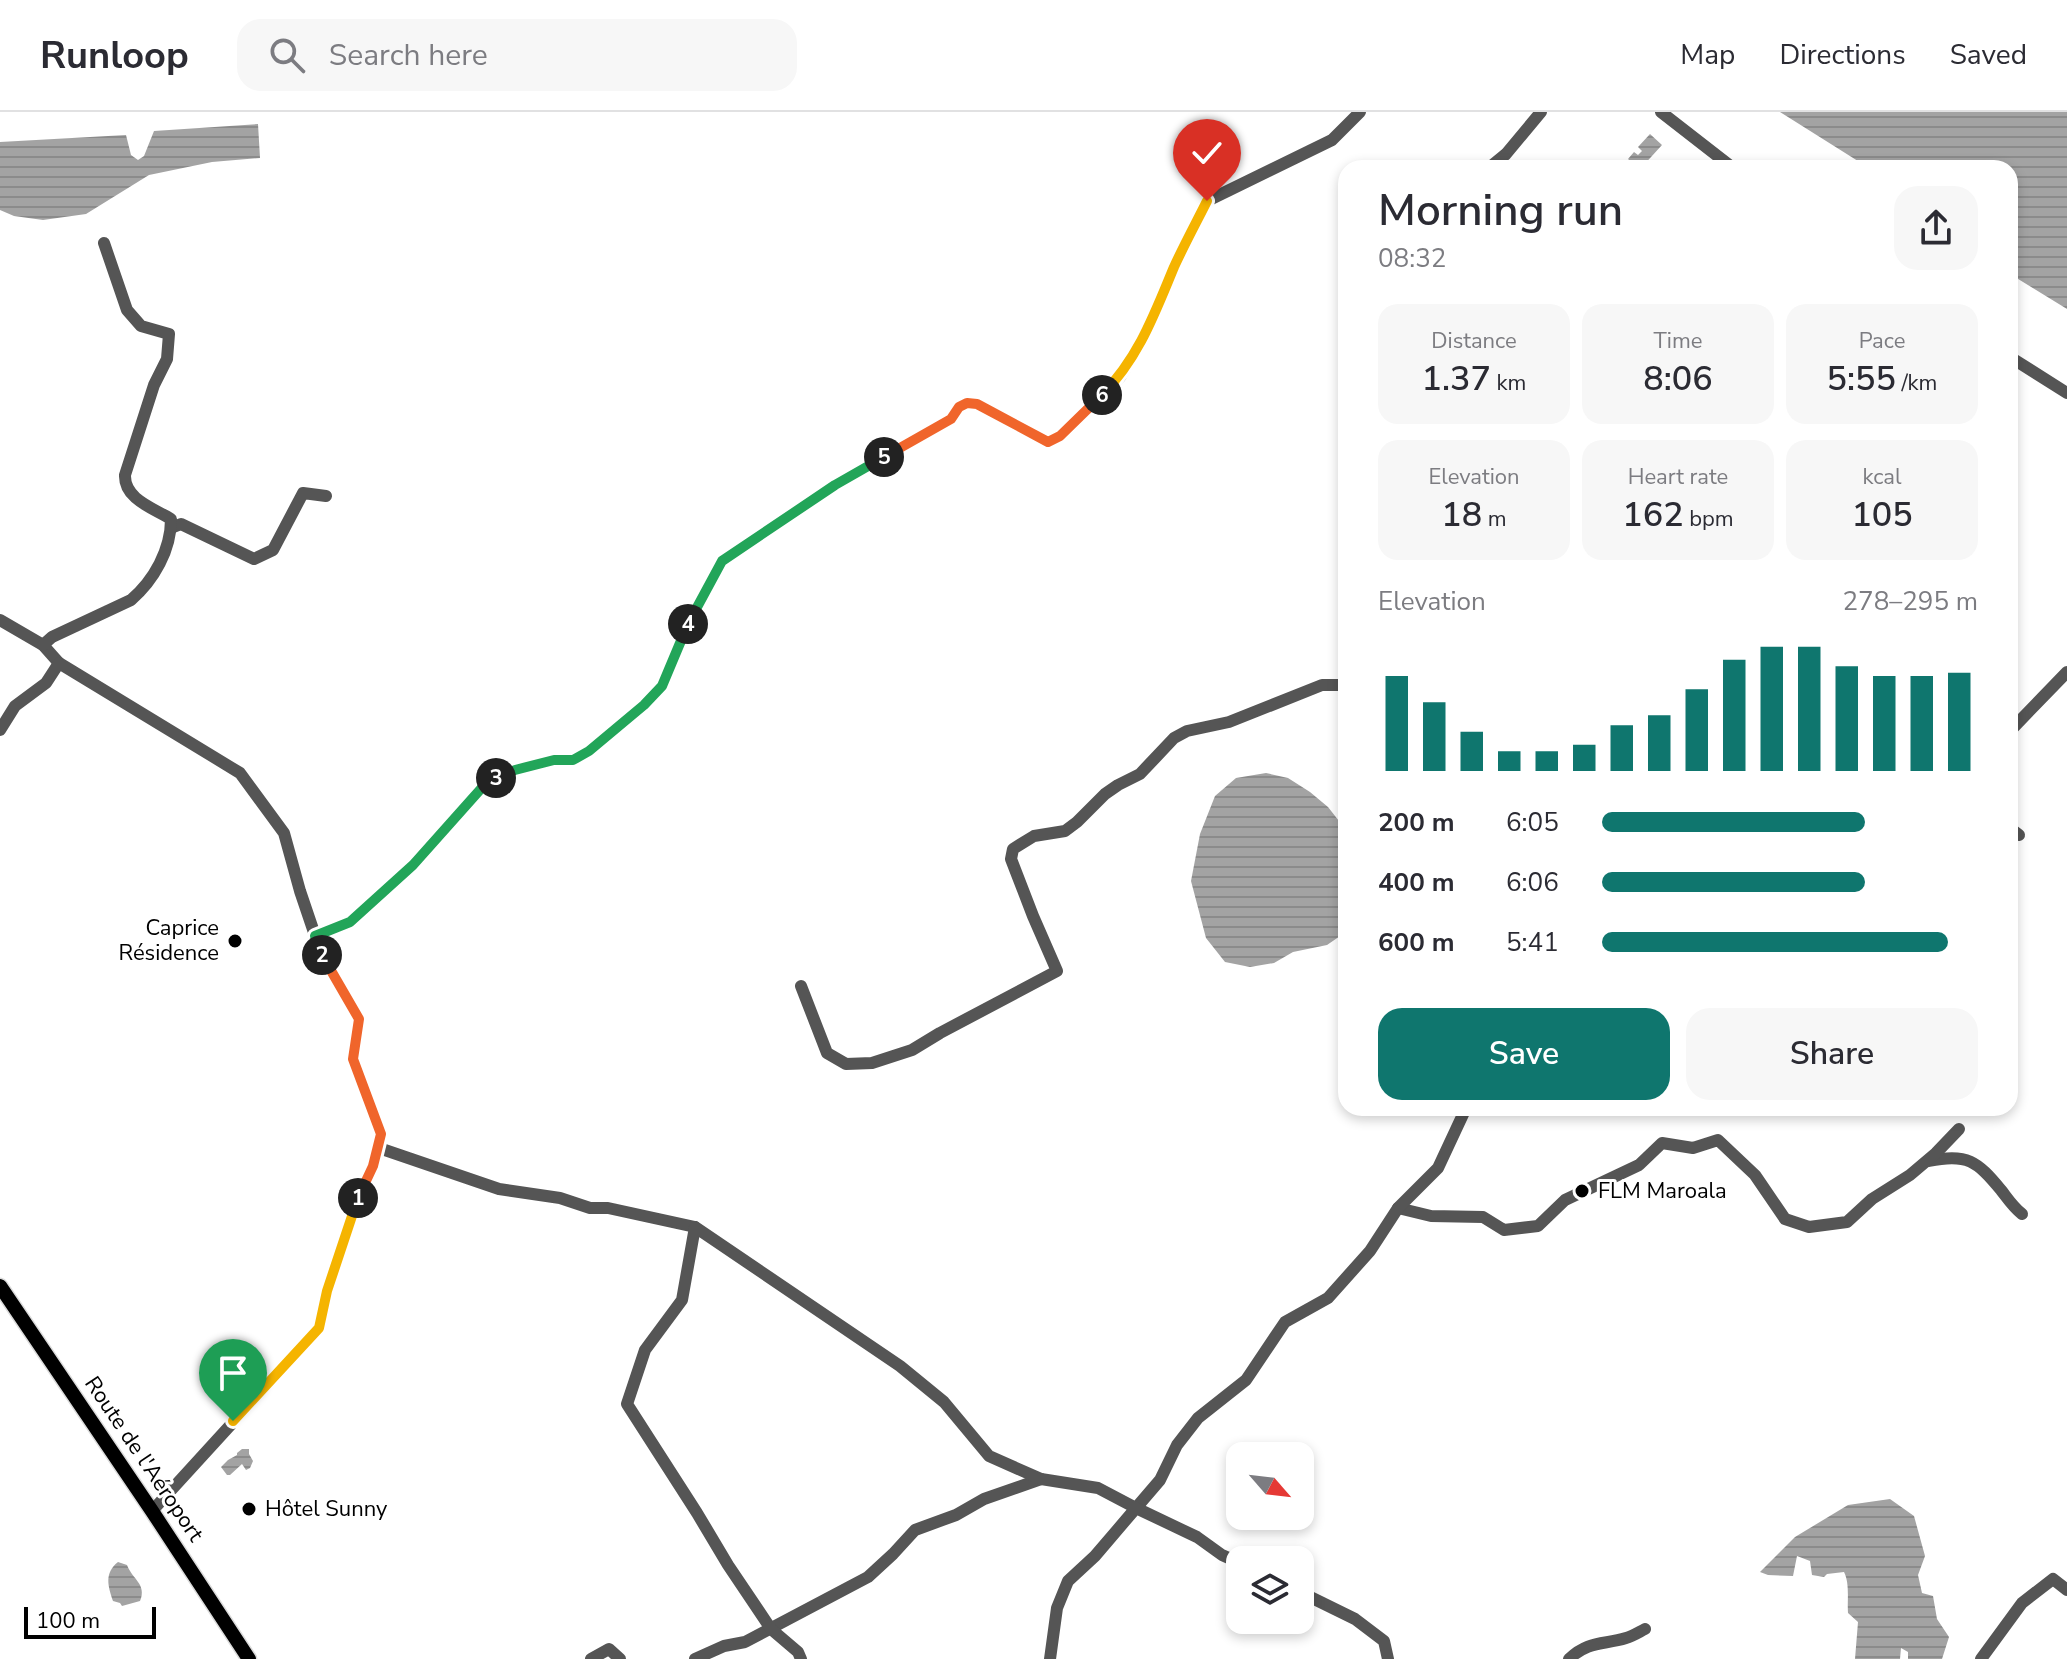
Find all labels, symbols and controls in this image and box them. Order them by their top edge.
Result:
search box [237,19,797,91]
text: Runloop [40,30,189,81]
icon: search [265,33,309,77]
text: Search here [329,35,488,76]
text: Map [1680,36,1735,74]
text: Directions [1779,36,1906,74]
text: Saved [1950,36,2027,74]
pin [1173,119,1241,201]
icon: check [1185,131,1229,175]
text: Morning run [1378,181,1623,241]
button: share [1894,186,1978,270]
text: 08:32 [1378,241,1446,276]
text: Distance [1431,326,1517,356]
text: Time [1654,326,1702,356]
text: Pace [1859,326,1905,356]
text: 1.37 [1422,356,1491,402]
text: 8:06 [1643,356,1713,402]
text: 5:55 [1827,356,1896,402]
text: km [1491,368,1526,398]
text: /km [1896,368,1937,398]
pin: 6 [1082,375,1122,415]
text: 6 [1095,380,1109,410]
pin: 5 [864,437,904,477]
text: 5 [877,442,891,472]
text: Elevation [1428,462,1520,492]
text: Heart rate [1628,462,1728,492]
text: kcal [1863,462,1902,492]
text: 18 [1441,492,1482,538]
text: 162 [1622,492,1684,538]
text: 105 [1851,492,1913,538]
text: m [1482,504,1507,534]
text: bpm [1684,504,1734,534]
text: Elevation [1378,584,1486,619]
text: 278–295 m [1842,584,1978,619]
pin: 4 [668,604,708,644]
text: 4 [681,609,695,639]
pin: 3 [476,758,516,798]
text: 3 [489,763,503,793]
text: 200 m [1378,805,1455,840]
text: 6:05 [1506,805,1559,840]
text: 400 m [1378,865,1455,900]
text: 6:06 [1506,865,1559,900]
place label: Caprice Résidence [118,913,219,968]
text: 600 m [1378,925,1455,960]
text: 5:41 [1506,925,1559,960]
marker: Caprice Résidence [226,932,244,950]
pin: 2 [302,935,342,975]
text: 2 [315,940,329,970]
button: Save [1378,1008,1670,1100]
button: Share [1686,1008,1978,1100]
place label: FLM Maroala [1598,1176,1727,1206]
pin: 1 [338,1178,378,1218]
marker: FLM Maroala [1573,1182,1591,1200]
text: 1 [351,1183,365,1213]
pin [199,1339,267,1421]
icon: arrive [211,1351,255,1395]
street label: Route de l'Aéroport [77,1370,211,1548]
north arrow [1226,1442,1314,1530]
map controls [1226,1442,1314,1634]
place label: Hôtel Sunny [265,1494,388,1524]
marker: Hôtel Sunny [240,1500,258,1518]
button: layers [1226,1546,1314,1634]
scale bar [24,1603,156,1639]
text: 100 m [36,1606,100,1636]

